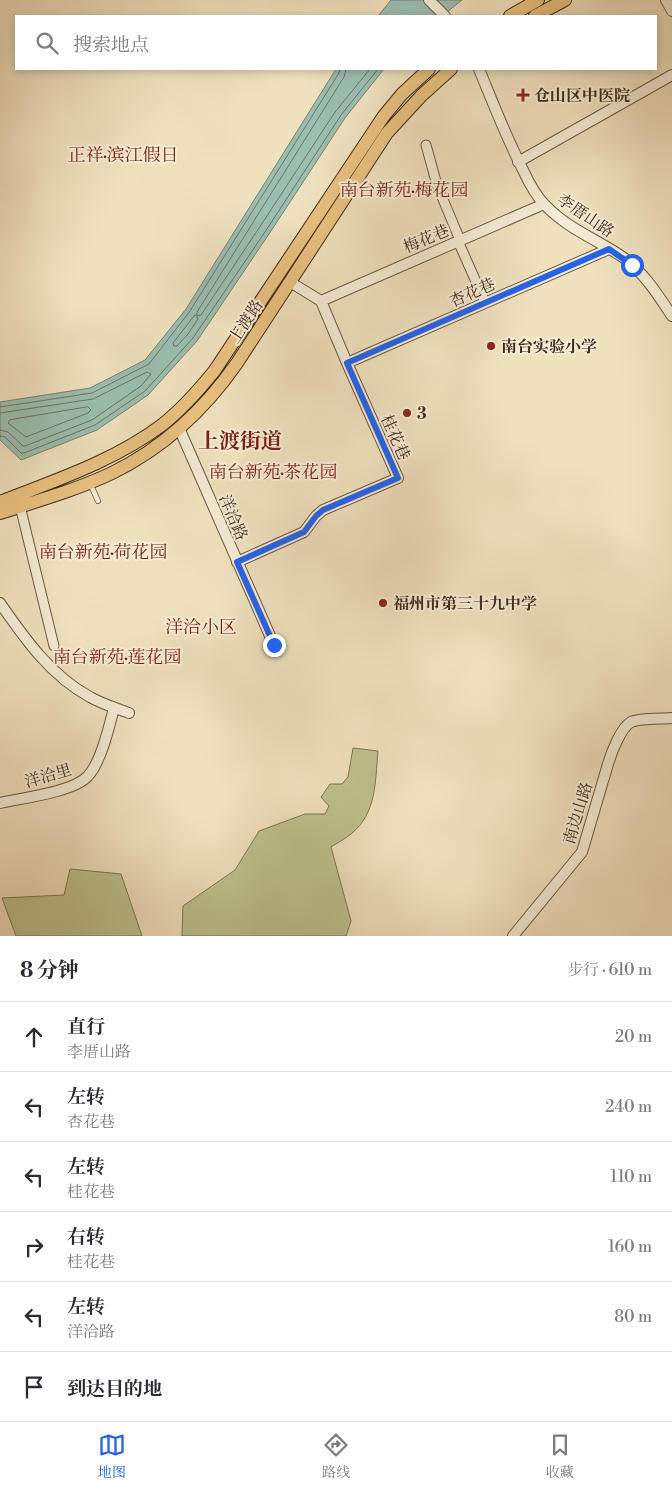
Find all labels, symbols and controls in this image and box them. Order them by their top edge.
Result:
search box [15,15,657,70]
icon: search [33,29,61,57]
text: 搜索地点 [73,33,149,57]
place label: 仓山区中医院 [534,86,630,106]
marker: 仓山区中医院 [516,88,530,102]
district label: 正祥·滨江假日 [68,144,179,167]
district label: 南台新苑·梅花园 [340,179,469,202]
street label: 李厝山路 [553,190,618,242]
street label: 梅花巷 [400,220,452,258]
route start [621,254,644,277]
street label: 杏花巷 [446,274,498,312]
street label: 上渡路 [224,296,267,347]
place label: 南台实验小学 [501,337,597,357]
marker: 南台实验小学 [485,340,497,352]
place label: 3 [417,404,427,424]
marker: 3 [401,407,413,419]
street label: 桂花巷 [376,411,414,463]
district label: 上渡街道 [198,429,282,455]
district label: 南台新苑·茶花园 [209,461,338,484]
street label: 洋洽路 [214,491,252,543]
district label: 南台新苑·荷花园 [39,541,168,564]
place label: 福州市第三十九中学 [393,594,537,614]
marker: 福州市第三十九中学 [377,597,389,609]
district label: 洋洽小区 [165,616,237,639]
route end [263,634,286,657]
district label: 南台新苑·莲花园 [53,646,182,669]
street label: 洋洽里 [22,760,74,792]
street label: 南边山路 [559,780,597,847]
text: 8 分钟 [20,958,79,984]
text: 步行 · 610 m [567,960,652,980]
text: 直行 [67,1015,105,1039]
icon: ahead [20,1023,48,1051]
text: 20 m [615,1027,652,1047]
text: 李厝山路 [67,1042,131,1062]
text: 左转 [67,1085,105,1109]
icon: left [20,1093,48,1121]
text: 240 m [605,1097,652,1117]
text: 杏花巷 [67,1112,115,1132]
text: 左转 [67,1155,105,1179]
icon: left [20,1163,48,1191]
text: 110 m [610,1167,652,1187]
text: 桂花巷 [67,1182,115,1202]
text: 右转 [67,1225,105,1249]
icon: right [20,1233,48,1261]
text: 160 m [608,1237,652,1257]
text: 桂花巷 [67,1252,115,1272]
text: 左转 [67,1295,105,1319]
icon: left [20,1303,48,1331]
text: 80 m [614,1307,652,1327]
text: 洋洽路 [67,1322,115,1342]
icon: arrive [20,1373,48,1401]
text: 到达目的地 [67,1377,162,1401]
tab: 地图 [98,1431,126,1482]
tab: 路线 [322,1431,350,1482]
tab: 收藏 [546,1431,574,1482]

